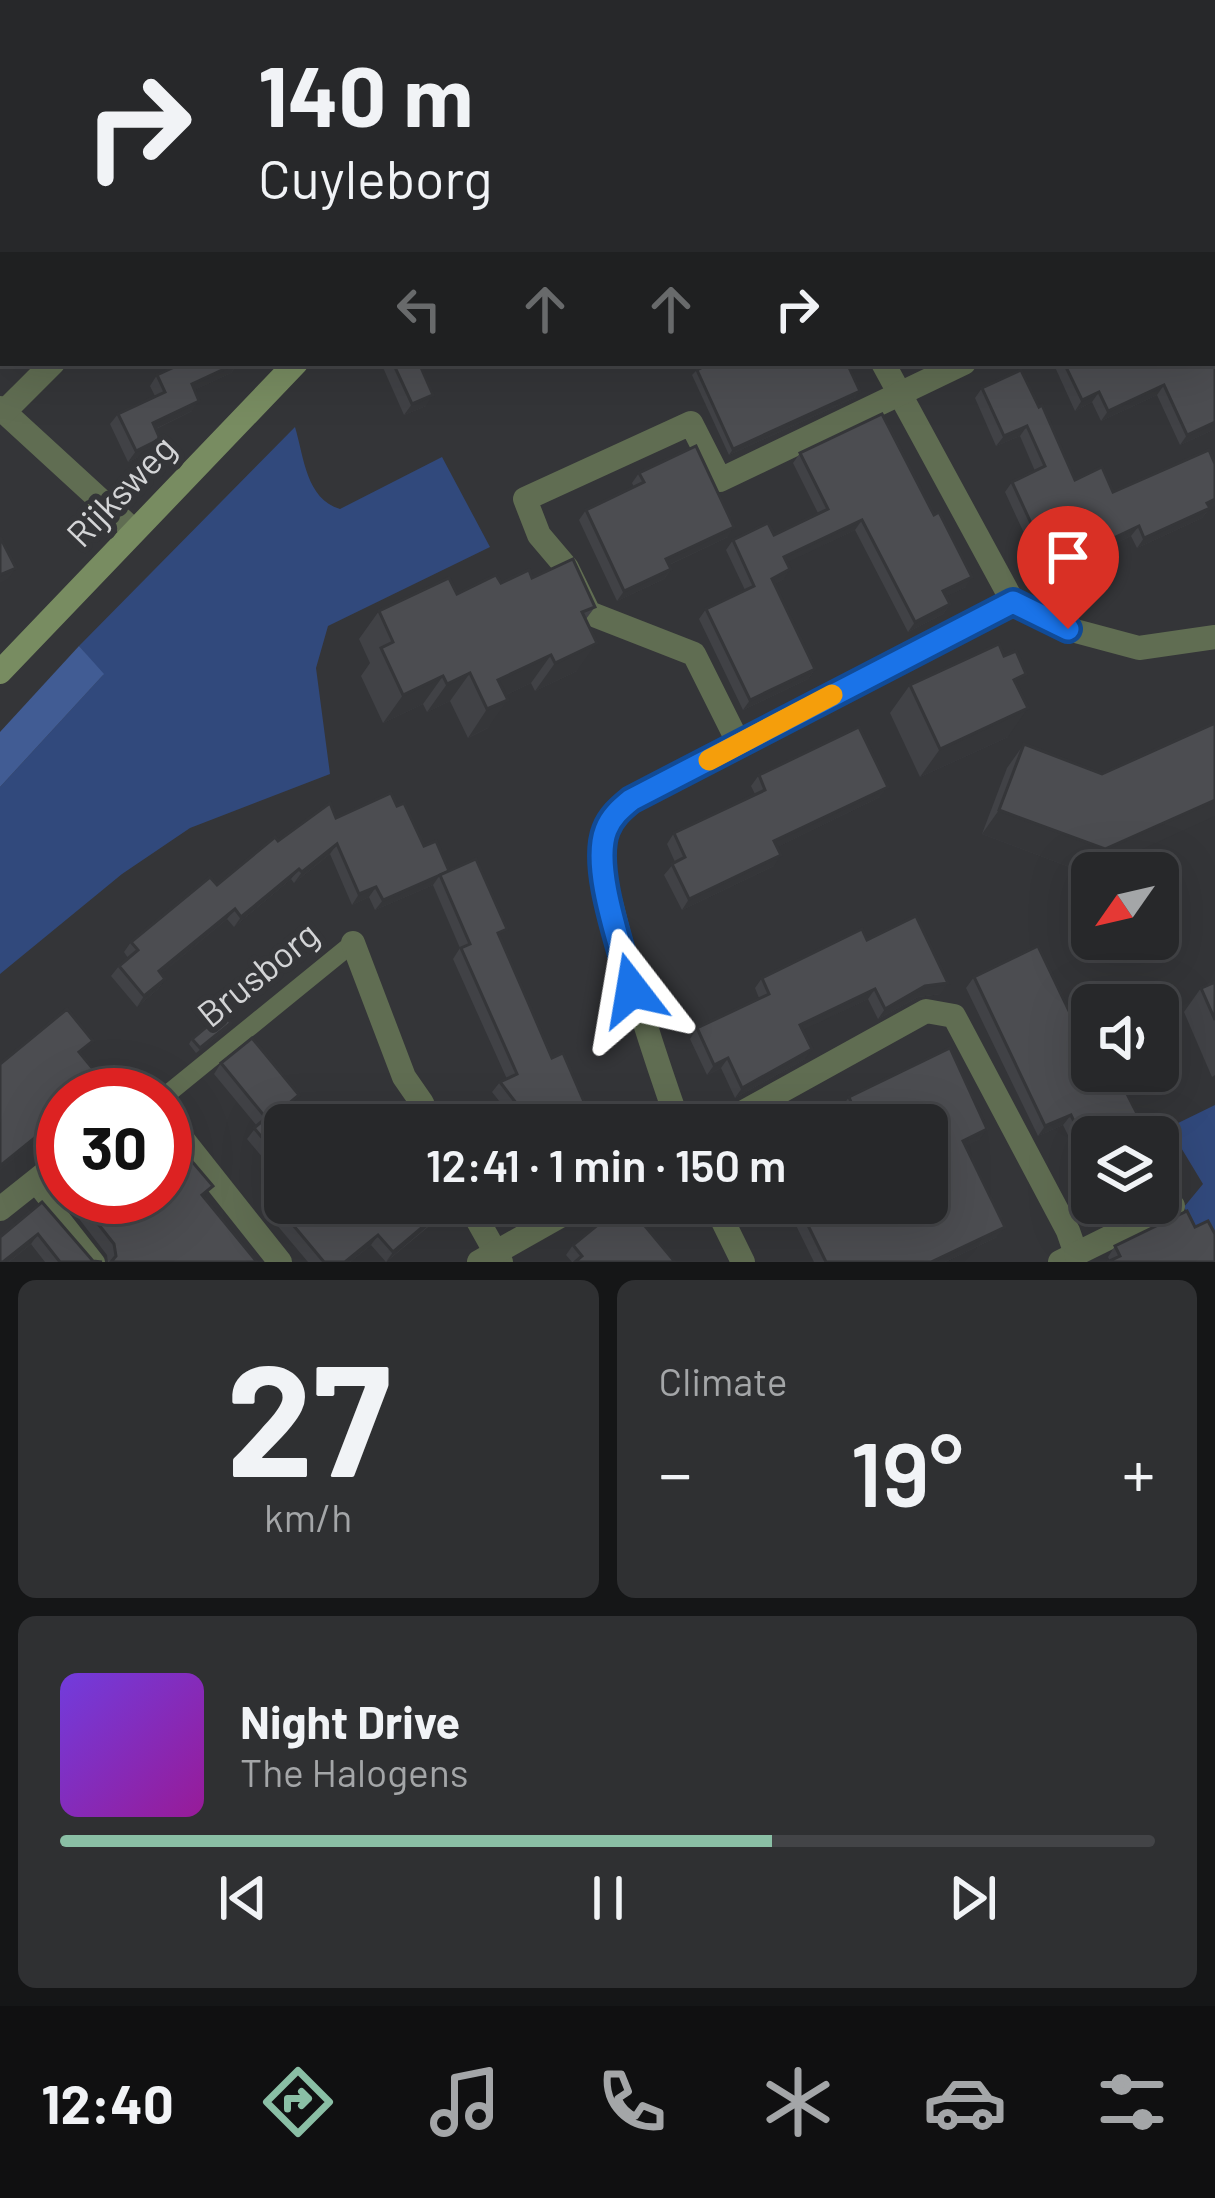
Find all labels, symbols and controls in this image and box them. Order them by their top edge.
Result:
text: 140 m [258,43,473,144]
icon: right [60,48,216,204]
text: Cuyleborg [258,145,492,210]
icon: left [386,276,452,342]
icon: ahead [512,276,578,342]
icon: ahead [638,276,704,342]
icon: right [764,276,830,342]
street label: Rijksweg [57,425,183,554]
pin [1017,506,1119,629]
icon: arrive [1035,524,1101,590]
north arrow [1071,852,1179,960]
map controls [1071,852,1179,1224]
street label: Brusborg [188,911,326,1035]
position arrow [569,927,695,1053]
button: sound [1071,984,1179,1092]
speed limit sign: 30 [36,1068,192,1224]
button: layers [1071,1116,1179,1224]
text: 12:41 · 1 min · 150 m [426,1137,786,1191]
text: 27 [226,1321,391,1508]
text: Climate [659,1357,788,1404]
text: 19° [850,1417,963,1525]
text: − [659,1432,692,1511]
text: + [1122,1432,1155,1511]
text: km/h [264,1493,352,1540]
text: Night Drive [240,1694,460,1748]
text: The Halogens [240,1748,469,1795]
icon: previous [210,1865,276,1931]
icon: pause [575,1865,641,1931]
icon: next [940,1865,1006,1931]
icon: directions [256,2060,340,2144]
icon: music [423,2060,507,2144]
icon: phone [590,2060,674,2144]
icon: climate [756,2060,840,2144]
icon: car [923,2060,1007,2144]
icon: filters [1090,2060,1174,2144]
text: 12:40 [41,2070,174,2135]

